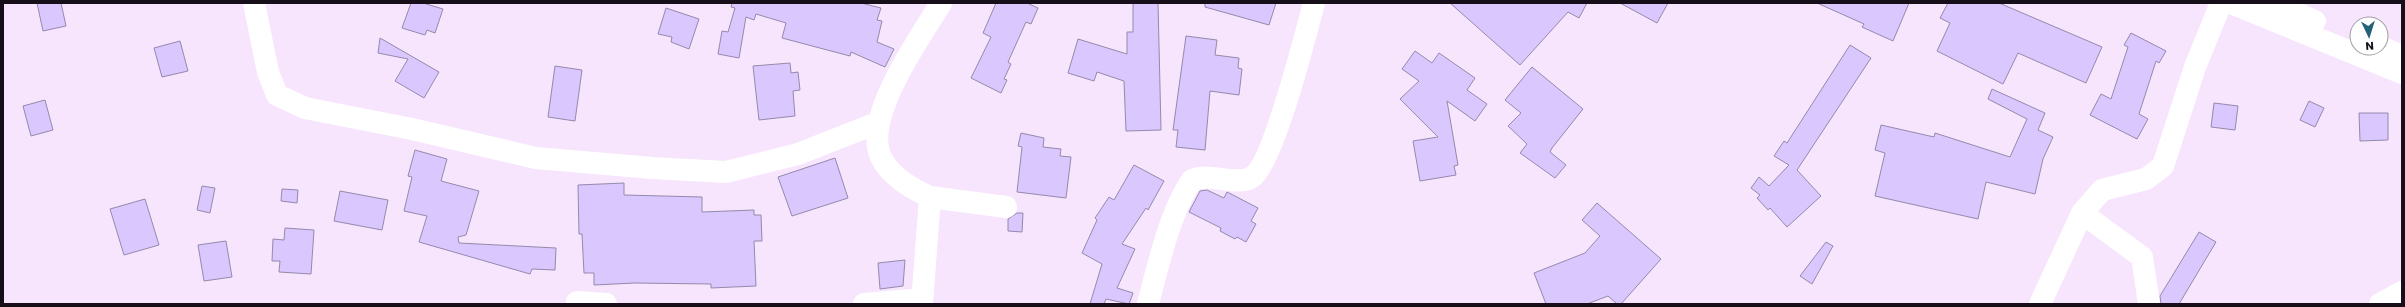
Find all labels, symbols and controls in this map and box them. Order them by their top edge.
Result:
north arrow [2349,16,2389,56]
text: N [2365,38,2374,54]

